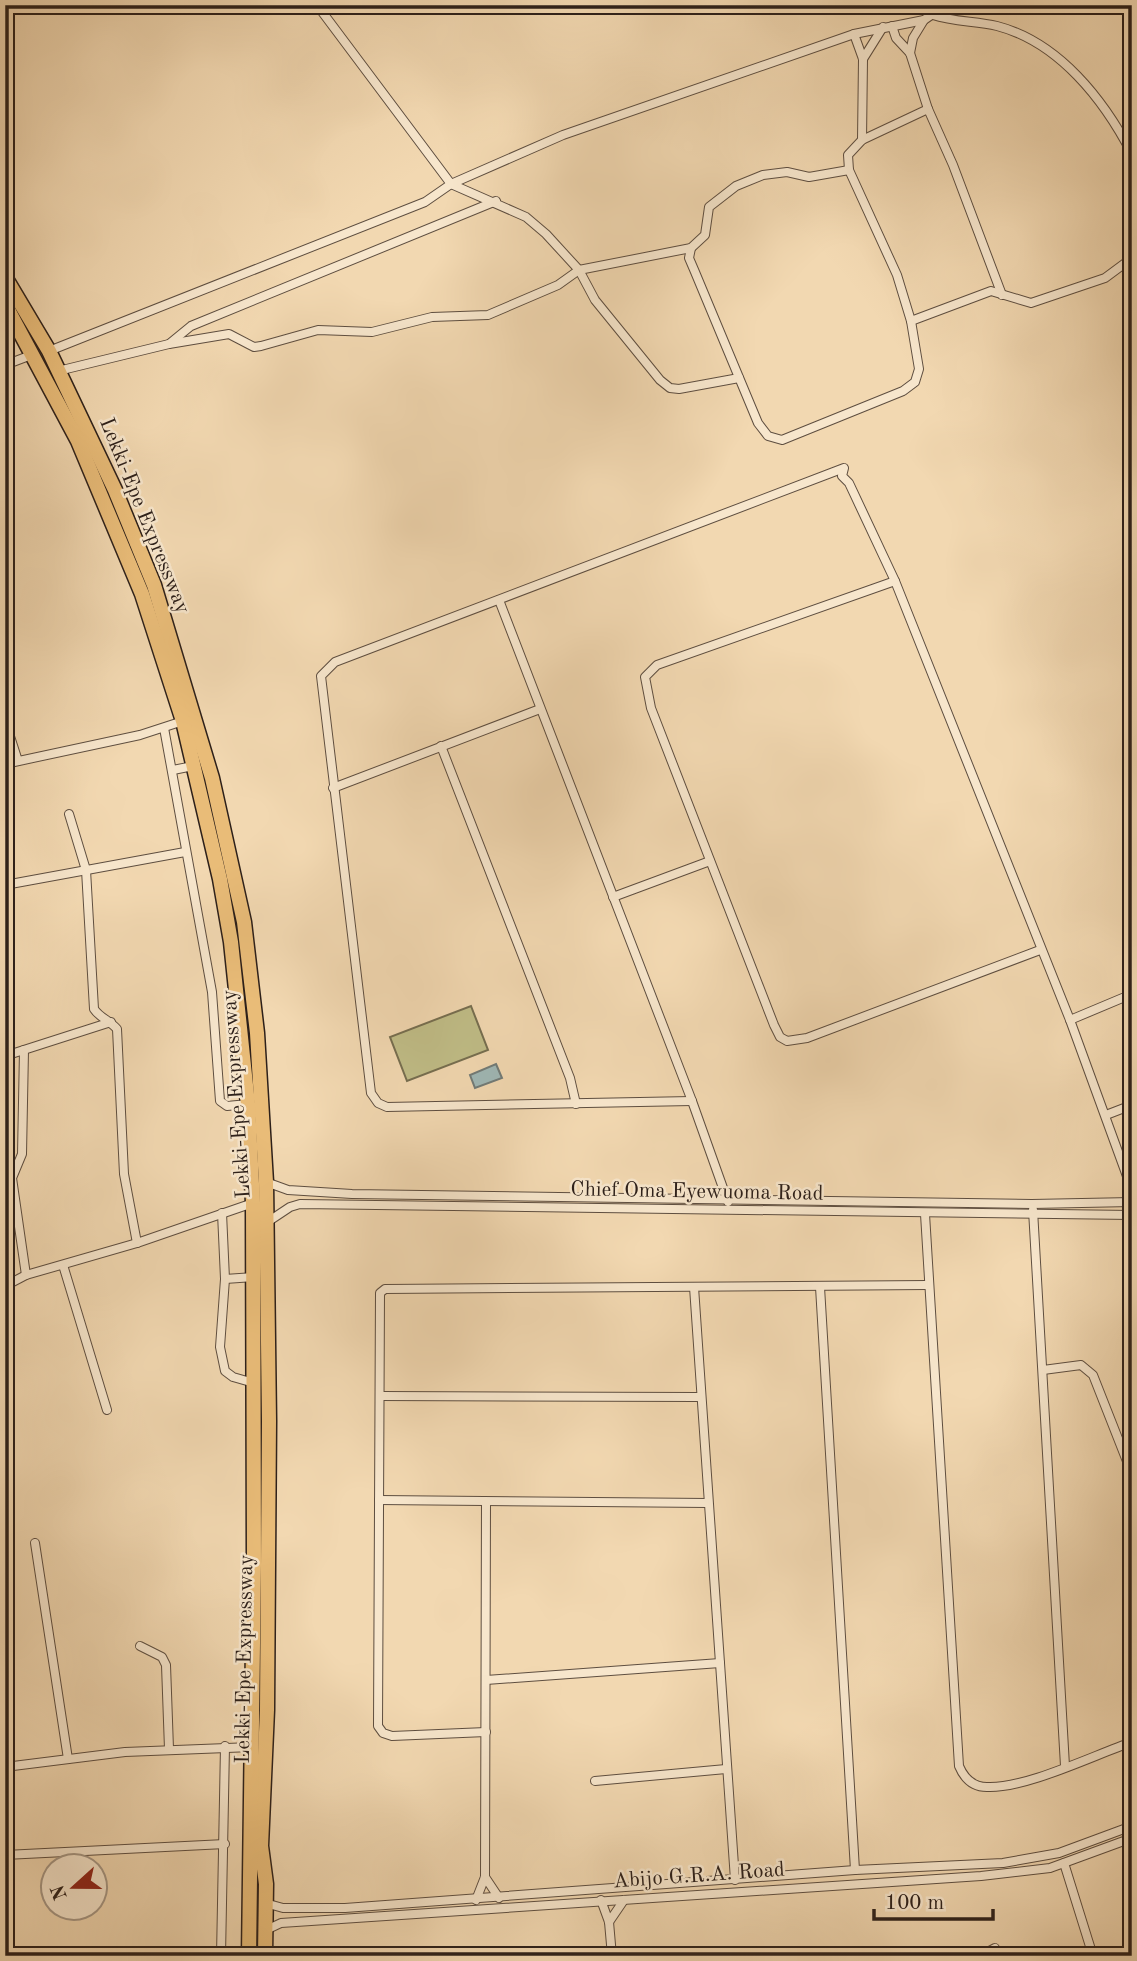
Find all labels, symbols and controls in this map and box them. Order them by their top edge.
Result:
street label: Lekki-Epe Expressway [95,415,193,617]
street label: Lekki-Epe Expressway [219,989,255,1199]
street label: Chief Oma Eyewuoma Road [570,1179,824,1205]
street label: Lekki-Epe Expressway [233,1554,257,1764]
north arrow [38,1853,108,1923]
street label: Abijo G.R.A. Road [612,1860,786,1892]
scale bar [874,1877,993,1921]
text: N [49,1882,72,1902]
text: 100 m [885,1893,944,1914]

